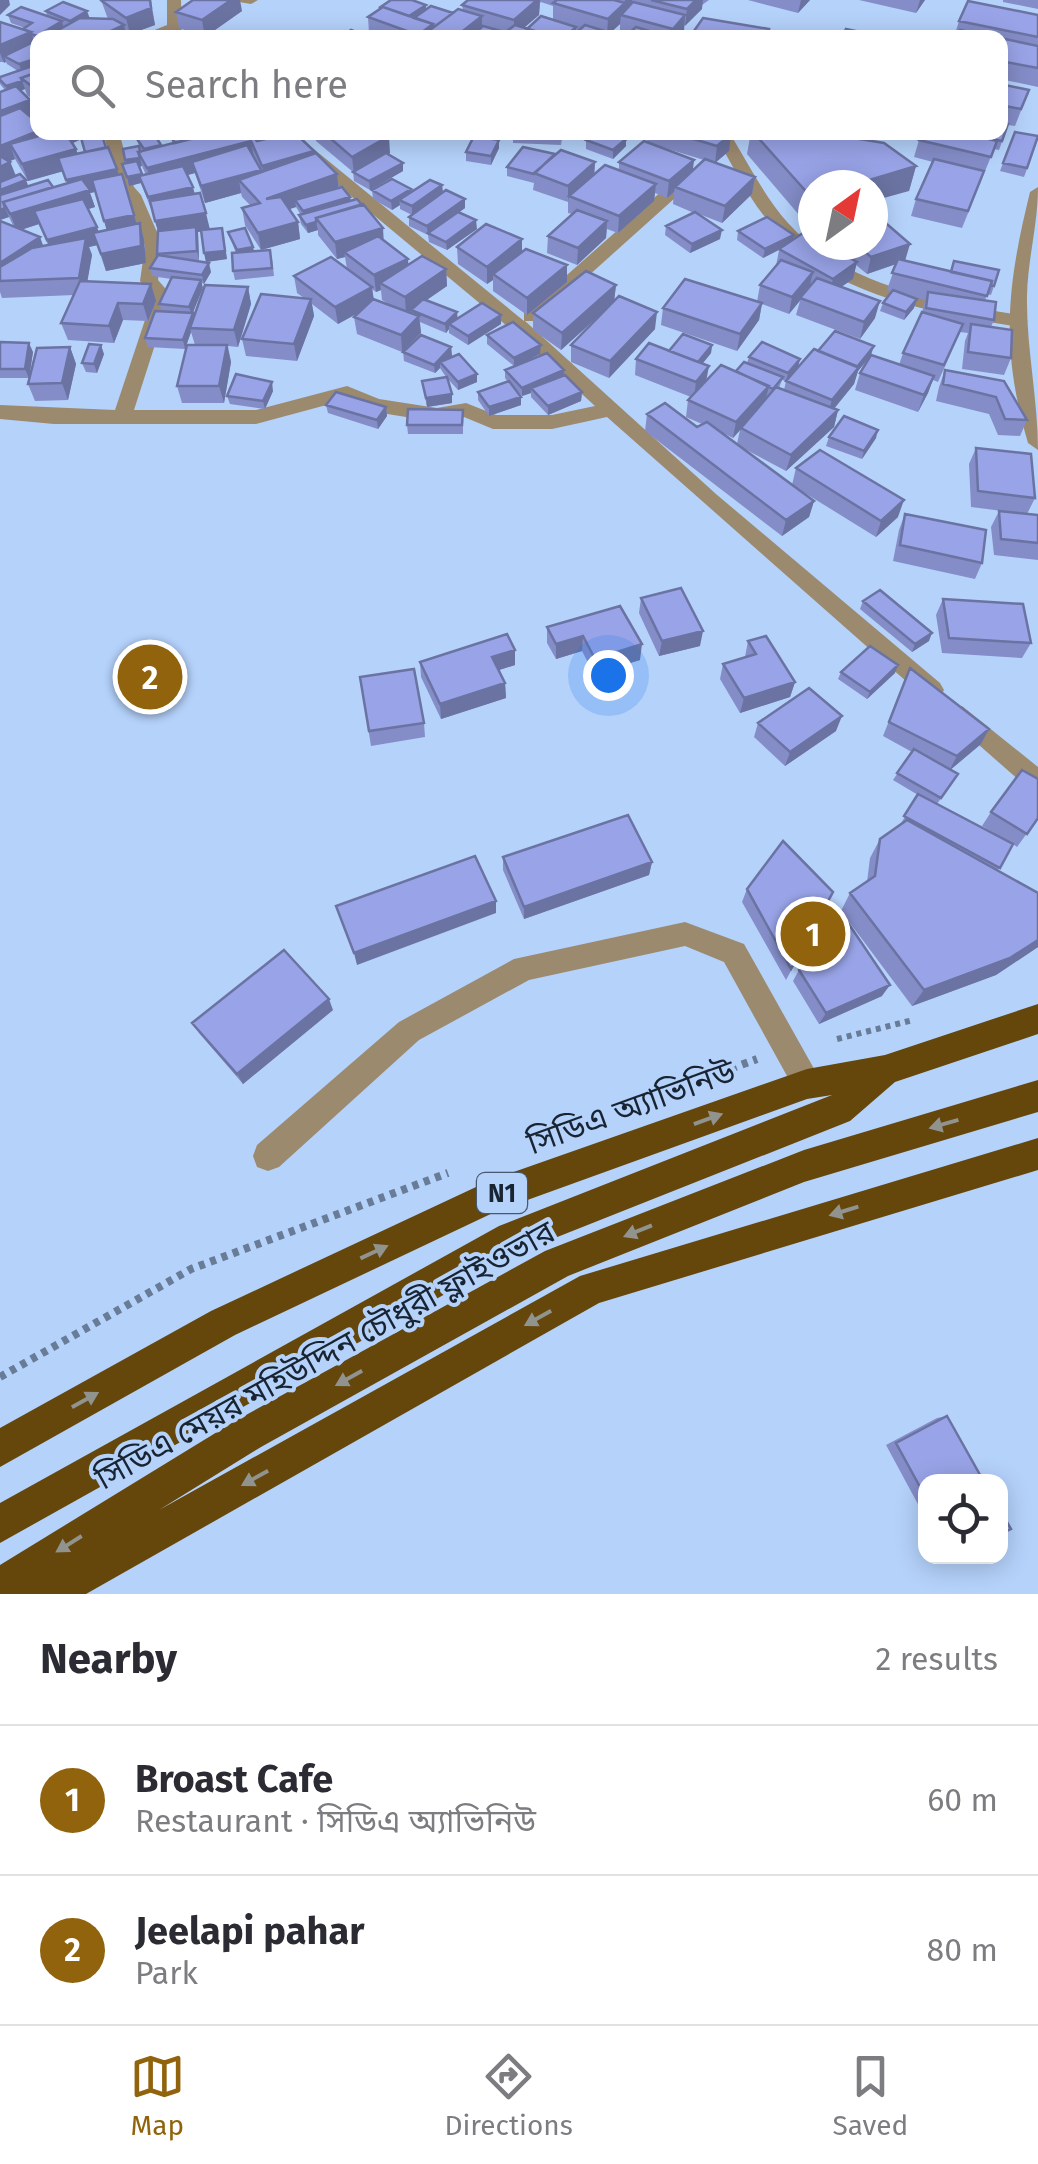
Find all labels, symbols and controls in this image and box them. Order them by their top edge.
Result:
search box [30,30,1008,140]
icon: search [65,58,120,113]
text: Search here [145,62,348,108]
north arrow [798,170,888,260]
pin: 2 [118,640,182,714]
your location [583,650,634,701]
pin: 1 [780,896,846,972]
street label: সিডিএ অ্যাভিনিউ [521,1051,741,1163]
one-way arrow [694,1111,724,1126]
one-way arrow [929,1117,959,1132]
road number: N1 [477,1173,527,1213]
one-way arrow [828,1204,858,1219]
street label: সিডিএ মেয়র মহিউদ্দিন চৌধুরী ফ্লাইওভার [88,1212,562,1498]
one-way arrow [623,1224,653,1240]
one-way arrow [359,1244,389,1260]
one-way arrow [524,1309,552,1326]
one-way arrow [334,1370,363,1387]
one-way arrow [71,1392,99,1410]
one-way arrow [241,1468,269,1486]
map controls [918,1474,1008,1564]
button: locate [918,1474,1008,1564]
one-way arrow [55,1535,83,1552]
text: Nearby [40,1634,177,1684]
text: 2 results [875,1640,998,1678]
text: Broast Cafe [135,1756,333,1802]
text: 1 [65,1781,80,1819]
text: 60 m [927,1781,998,1819]
text: Restaurant · সিডিএ অ্যাভিনিউ [135,1802,536,1840]
text: Jeelapi pahar [135,1908,364,1954]
text: 2 [64,1931,81,1969]
text: 80 m [927,1931,998,1969]
text: Park [135,1954,198,1992]
tab: Map [130,2049,185,2142]
tab: Directions [444,2049,573,2142]
tab: Saved [832,2049,908,2142]

